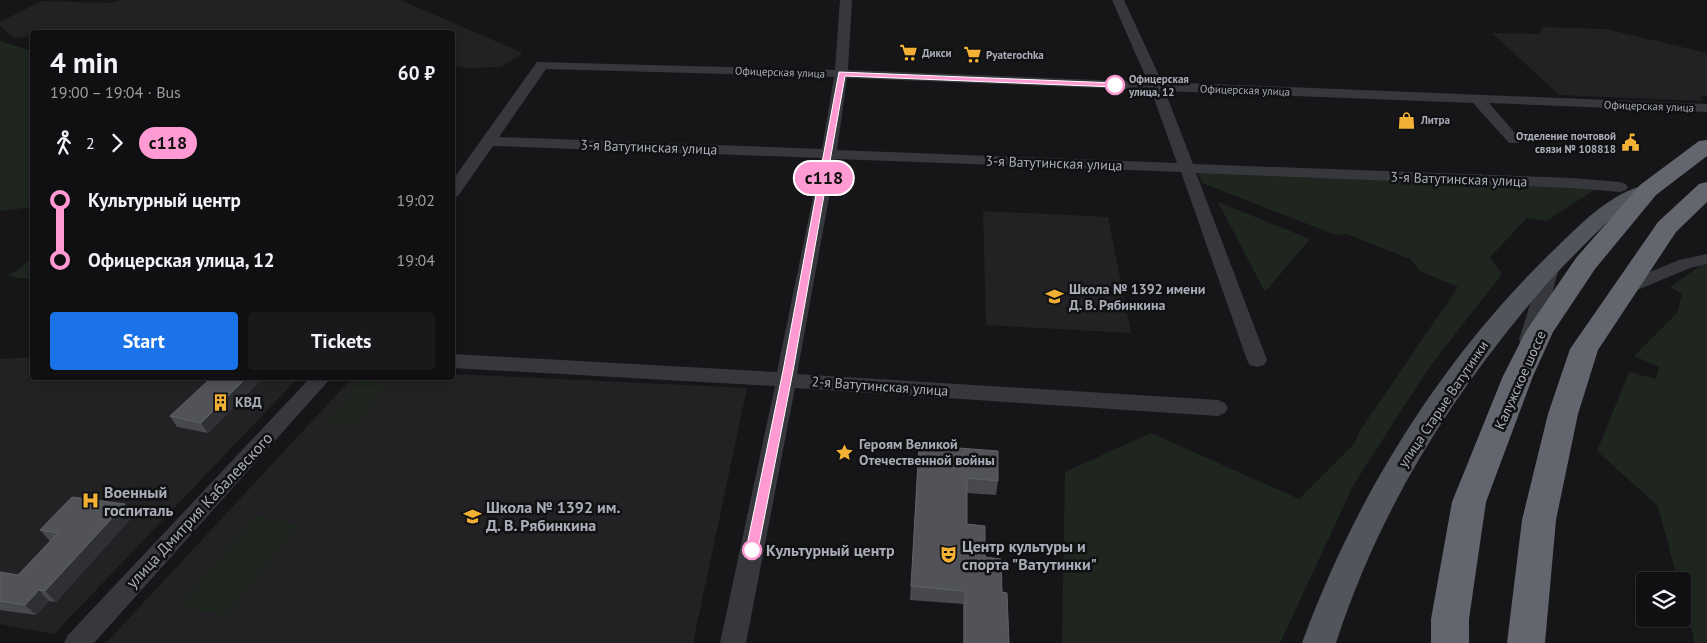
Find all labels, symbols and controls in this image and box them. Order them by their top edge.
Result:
supermarket icon: Дикси [898,43,918,63]
text: 4 min [50,44,118,81]
supermarket icon: Pyaterochka [962,45,982,65]
place label: Дикси [922,46,952,60]
place label: Pyaterochka [986,48,1044,62]
text: 60 ₽ [398,61,435,85]
street label: Офицерская улица [735,63,825,81]
place label: Офицерская улица, 12 [1128,72,1189,99]
marker: Офицерская улица, 12 [1105,75,1125,95]
street label: Офицерская улица [1200,81,1290,99]
text: 19:00 – 19:04 · Bus [50,82,181,102]
street label: Офицерская улица [1604,97,1694,115]
shop icon: Литра [1397,110,1417,130]
place label: Литра [1420,113,1450,127]
icon: walk [50,129,78,157]
icon: forward [103,129,131,157]
place label: Отделение почтовой связи № 108818 [1516,129,1616,156]
text: с118 [149,131,187,154]
public building icon: Отделение почтовой связи № 108818 [1620,132,1640,152]
text: 2 [86,133,95,153]
street label: 3-я Ватутинская улица [580,136,718,158]
street label: 3-я Ватутинская улица [985,152,1123,174]
line badge: с118 [789,162,859,194]
text: с118 [805,166,843,189]
street label: 3-я Ватутинская улица [1390,168,1528,190]
text: Культурный центр [88,188,241,212]
text: 19:02 [397,190,435,210]
text: Офицерская улица, 12 [88,248,274,272]
text: 19:04 [397,250,435,270]
place label: Школа № 1392 имени Д. В. Рябинкина [1069,280,1205,314]
school or university icon: Школа № 1392 имени Д. В. Рябинкина [1045,287,1065,307]
button: Start [50,312,238,370]
button: Tickets [248,312,435,370]
street label: Калужское шоссе [1490,328,1550,432]
street label: улица Старые Ватутинки [1394,337,1492,471]
street label: 2-я Ватутинская улица [811,372,949,400]
building icon: КВД [211,392,231,412]
place label: КВД [235,393,262,411]
street label: улица Дмитрия Кабалевского [122,428,276,592]
place label: Героям Великой Отечественной войны [859,435,995,469]
place icon: Героям Великой Отечественной войны [835,442,855,462]
place label: Военный госпиталь [104,482,174,520]
hospital icon: Военный госпиталь [80,491,100,511]
place label: Школа № 1392 им. Д. В. Рябинкина [486,497,620,535]
school or university icon: Школа № 1392 им. Д. В. Рябинкина [462,506,482,526]
place label: Центр культуры и спорта "Ватутинки" [962,536,1097,574]
marker: Культурный центр [742,540,762,560]
place label: Культурный центр [766,540,895,560]
theatre icon: Центр культуры и спорта "Ватутинки" [938,545,958,565]
map controls [1636,572,1691,627]
button: layers [1636,572,1691,627]

